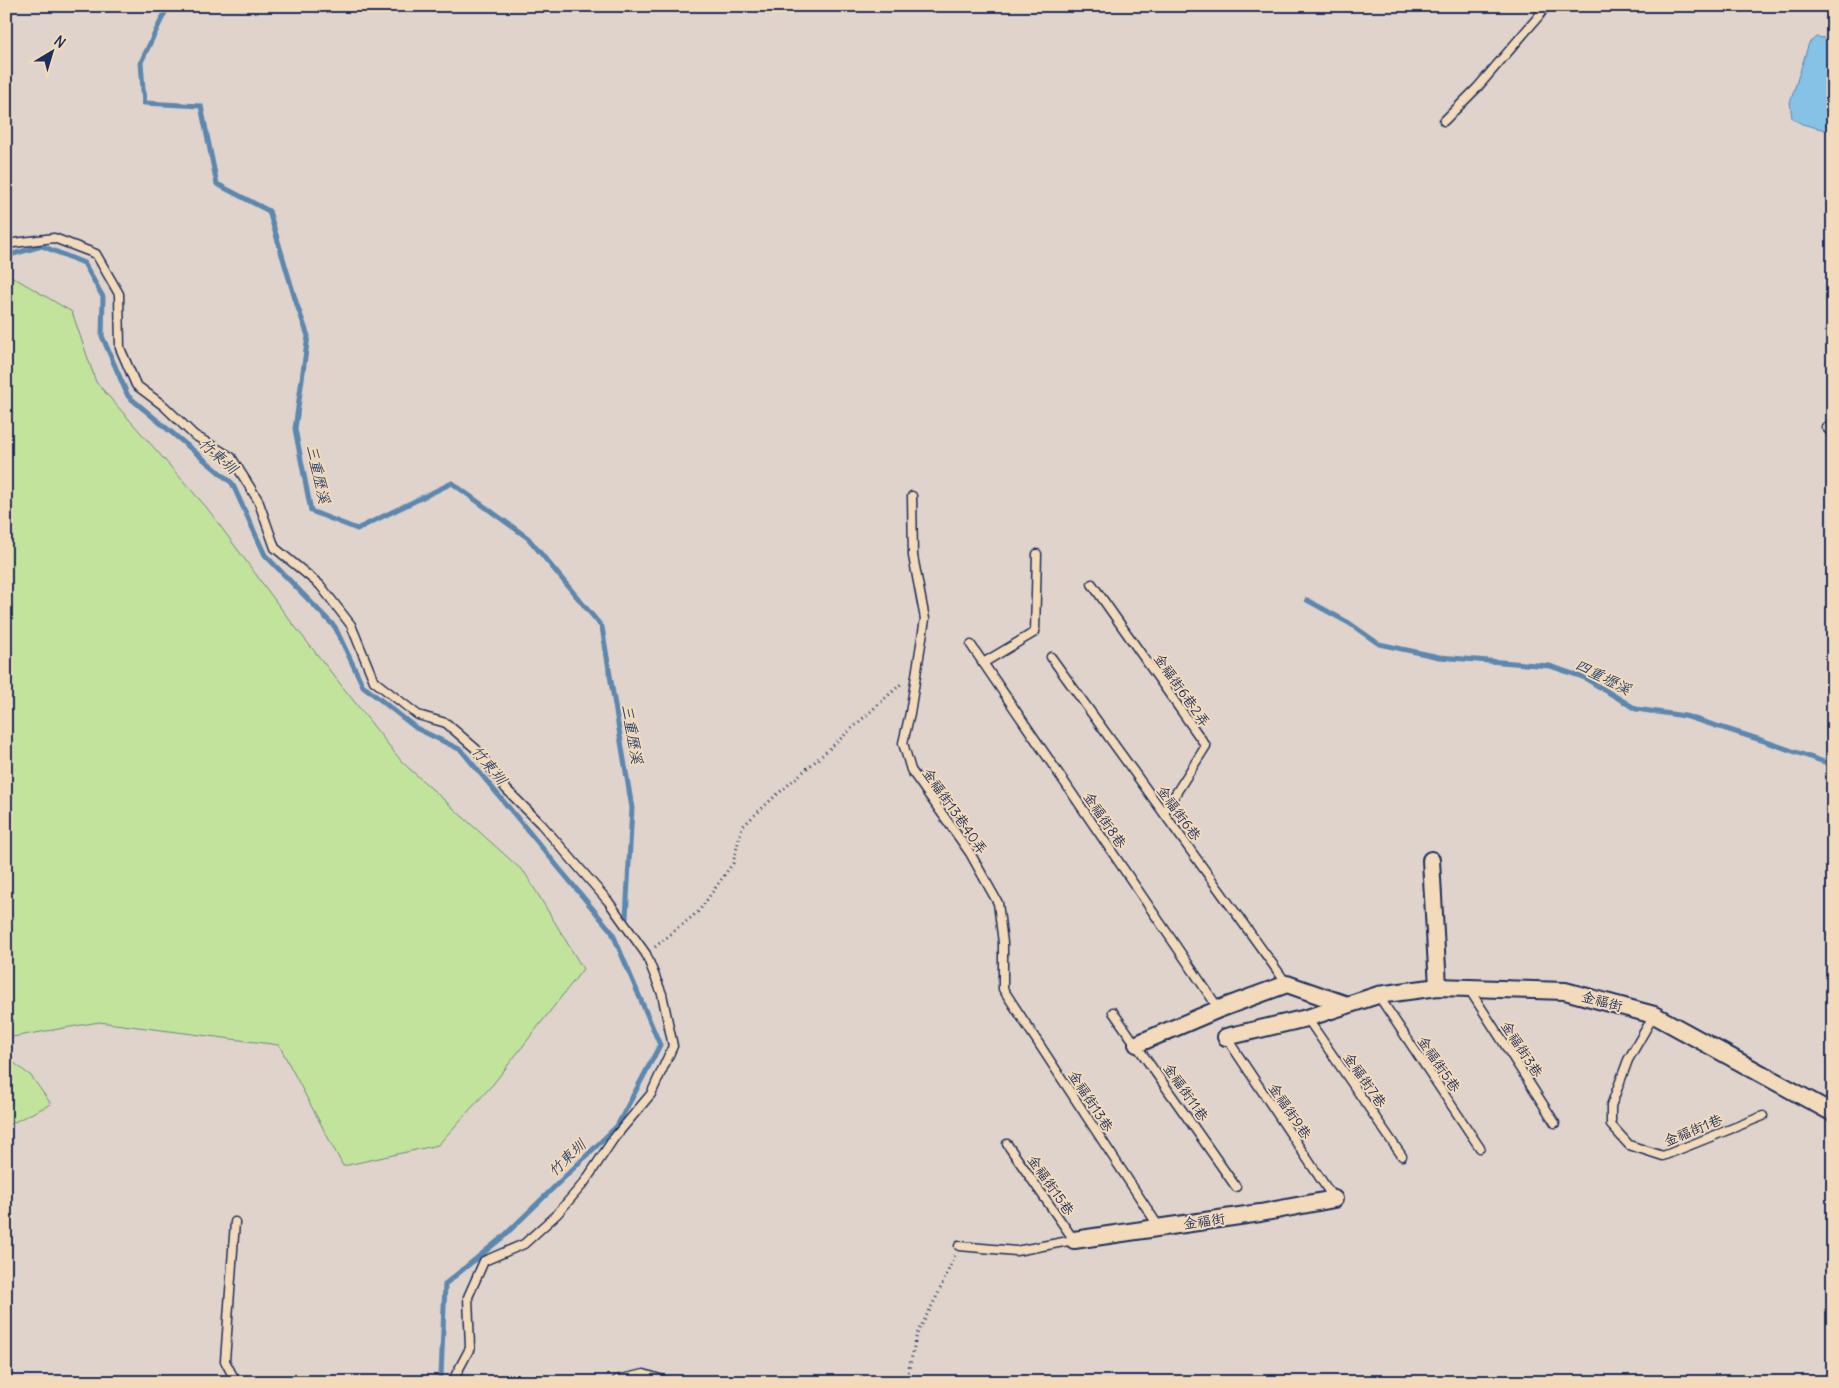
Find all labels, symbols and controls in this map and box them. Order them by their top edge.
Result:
north arrow [28,28,78,78]
text: N [51,32,69,52]
water label: 竹東圳 [195,434,243,479]
water label: 三重歷溪 [302,443,335,506]
street label: 金福街6巷2弄 [1150,650,1214,730]
water label: 四重壢溪 [1572,654,1635,699]
water label: 三重歷溪 [618,703,647,766]
water label: 竹東圳 [468,741,512,790]
street label: 金福街13巷40弄 [919,765,991,857]
street label: 金福街6巷 [1153,782,1206,845]
street label: 金福街8巷 [1080,788,1131,852]
street label: 金福街 [1579,987,1625,1015]
street label: 金福街3巷 [1497,1017,1548,1082]
street label: 金福街5巷 [1414,1032,1465,1096]
street label: 金福街7巷 [1340,1049,1391,1112]
street label: 金福街11巷 [1159,1059,1213,1125]
street label: 金福街13巷 [1065,1067,1118,1136]
street label: 金福街9巷 [1265,1079,1316,1143]
street label: 金福街1巷 [1661,1110,1726,1150]
water label: 竹東圳 [544,1134,591,1180]
street label: 金福街15巷 [1024,1151,1079,1219]
street label: 金福街 [1182,1209,1226,1233]

